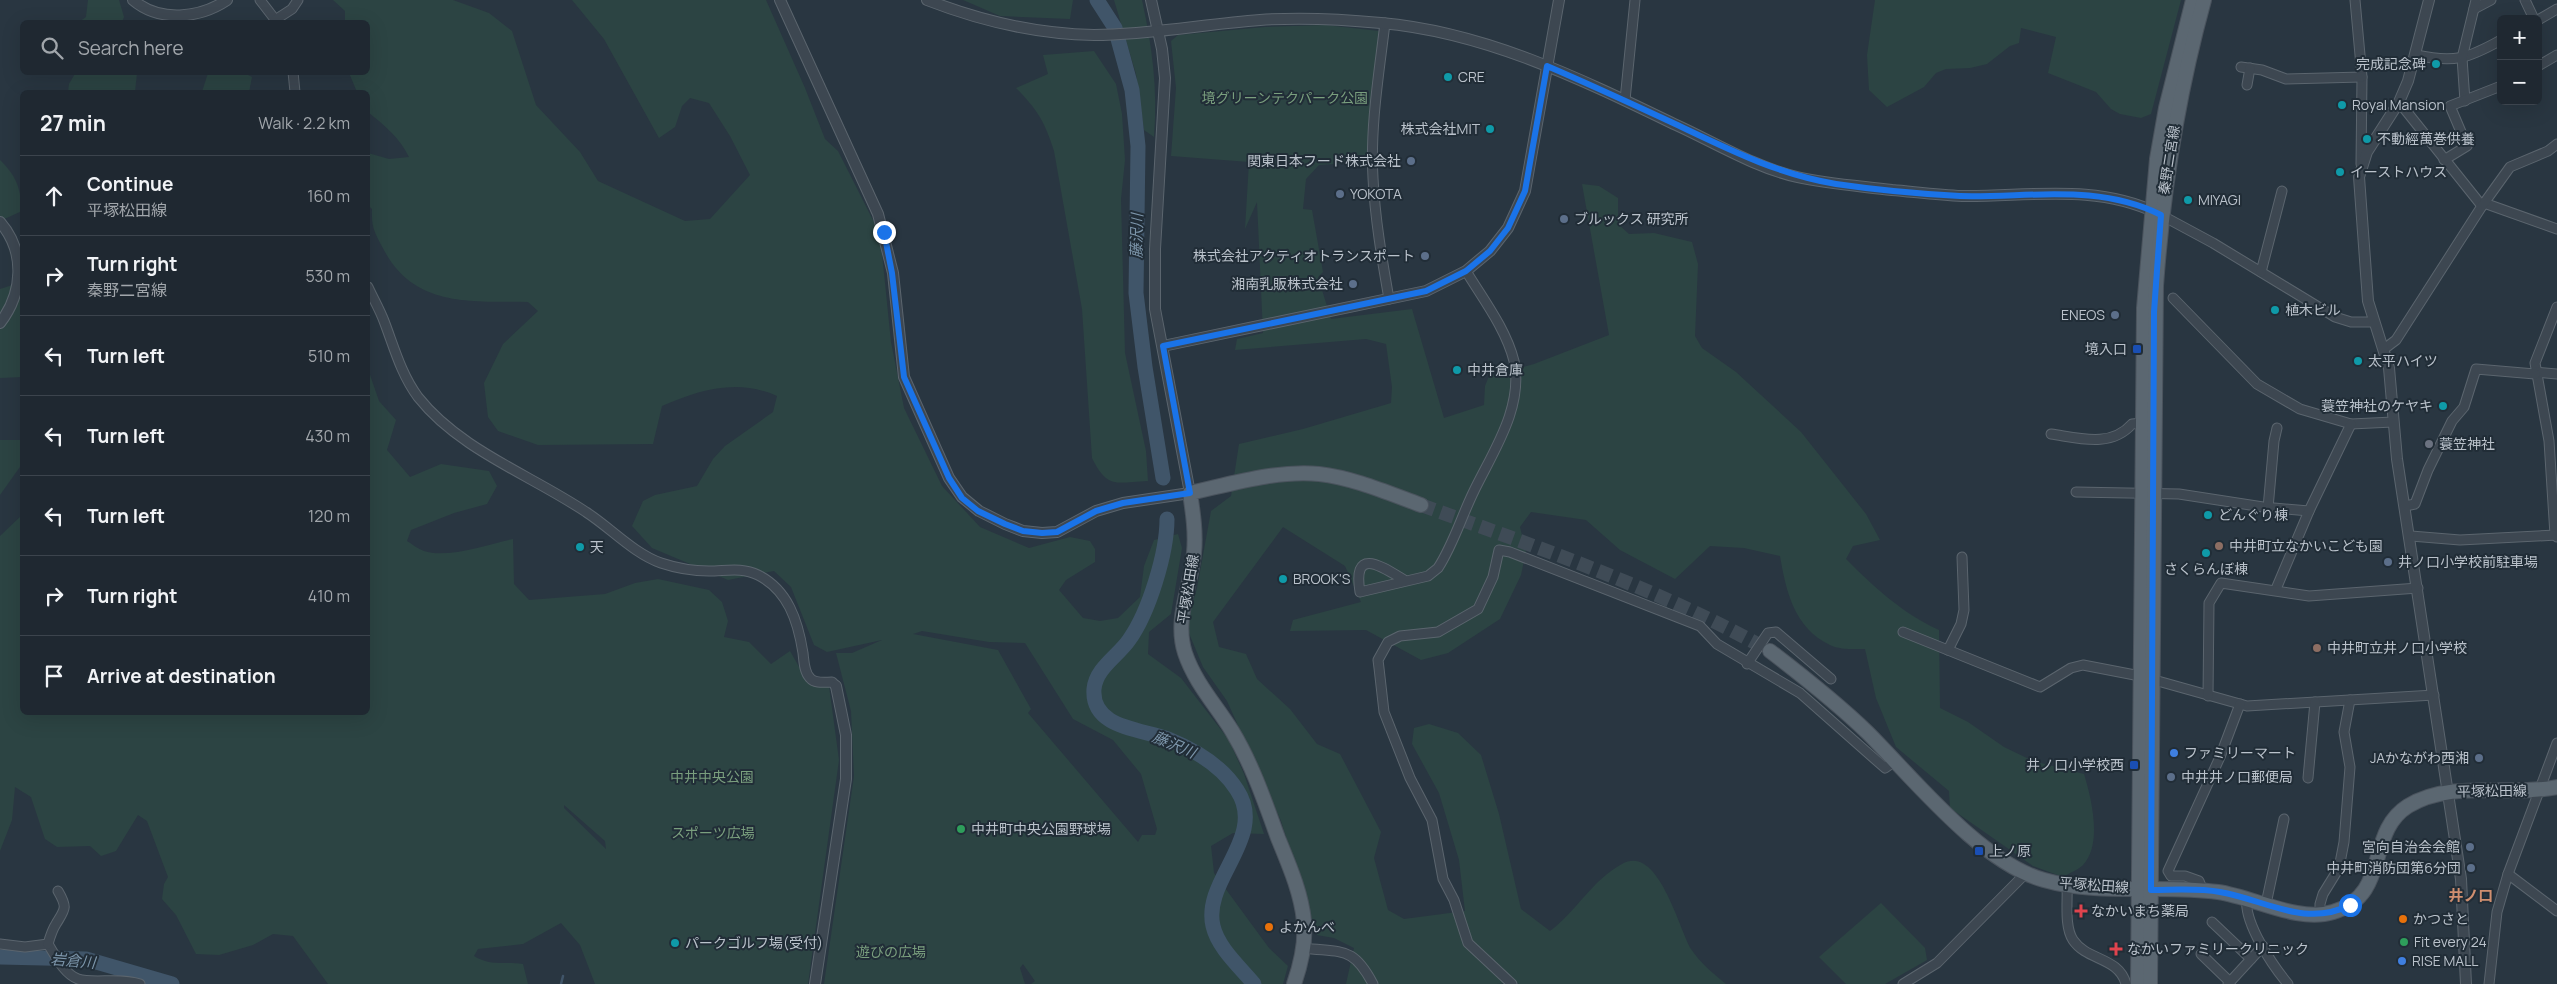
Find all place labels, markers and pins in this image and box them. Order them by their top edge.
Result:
place label: 完成記念碑 [2356,54,2426,73]
marker: 完成記念碑 [2430,58,2442,70]
place label: CRE [1458,67,1485,86]
marker: CRE [1442,71,1454,83]
place label: Royal Mansion [2352,95,2445,114]
marker: Royal Mansion [2336,99,2348,111]
place label: 株式会社MIT [1401,119,1481,138]
marker: 株式会社MIT [1484,123,1496,135]
place label: 不動經萬巻供養 [2377,129,2475,148]
marker: 不動經萬巻供養 [2361,133,2373,145]
place label: 関東日本フード株式会社 [1247,151,1401,170]
marker: 関東日本フード株式会社 [1405,155,1417,167]
place label: イーストハウス [2350,162,2447,181]
marker: イーストハウス [2334,166,2346,178]
place label: YOKOTA [1350,184,1402,203]
marker: YOKOTA [1334,188,1346,200]
place label: MIYAGI [2198,190,2241,209]
marker: MIYAGI [2182,194,2194,206]
place label: ブルックス 研究所 [1574,209,1688,228]
marker: ブルックス 研究所 [1558,213,1570,225]
place label: 株式会社アクティオトランスポート [1193,246,1415,265]
marker: 株式会社アクティオトランスポート [1419,250,1431,262]
place label: 湘南乳販株式会社 [1231,274,1343,293]
marker: 湘南乳販株式会社 [1347,278,1359,290]
place label: 植木ビル [2285,300,2341,319]
marker: 植木ビル [2269,304,2281,316]
place label: ENEOS [2061,305,2105,324]
marker: ENEOS [2109,309,2121,321]
place label: 境入口 [2085,339,2127,358]
marker: 境入口 [2131,343,2143,355]
place label: 太平ハイツ [2368,351,2438,370]
marker: 太平ハイツ [2352,355,2364,367]
place label: 中井倉庫 [1467,360,1523,379]
marker: 中井倉庫 [1451,364,1463,376]
place label: 蓑笠神社のケヤキ [2321,396,2433,415]
marker: 蓑笠神社のケヤキ [2437,400,2449,412]
place label: 蓑笠神社 [2439,434,2495,453]
marker: 蓑笠神社 [2423,438,2435,450]
place label: どんぐり棟 [2218,505,2288,524]
marker: どんぐり棟 [2202,509,2214,521]
place label: 中井町立なかいこども園 [2229,536,2383,555]
place label: 天 [590,537,604,556]
marker: 中井町立なかいこども園 [2213,540,2225,552]
marker: 天 [574,541,586,553]
marker: さくらんぼ棟 [2200,547,2212,559]
place label: 井ノ口小学校前駐車場 [2398,552,2538,571]
marker: 井ノ口小学校前駐車場 [2382,556,2394,568]
place label: さくらんぼ棟 [2164,559,2248,578]
place label: BROOK'S [1293,569,1351,588]
marker: BROOK'S [1277,573,1289,585]
place label: 中井町立井ノ口小学校 [2327,638,2467,657]
marker: 中井町立井ノ口小学校 [2311,642,2323,654]
place label: ファミリーマート [2184,743,2296,762]
marker: ファミリーマート [2168,747,2180,759]
place label: JAかながわ西湘 [2370,748,2469,767]
marker: JAかながわ西湘 [2473,752,2485,764]
place label: 井ノ口小学校西 [2026,755,2124,774]
marker: 井ノ口小学校西 [2128,759,2140,771]
place label: 中井井ノ口郵便局 [2181,767,2293,786]
marker: 中井井ノ口郵便局 [2165,771,2177,783]
place label: 中井町中央公園野球場 [971,819,1111,838]
marker: 中井町中央公園野球場 [955,823,967,835]
place label: 宮向自治会会館 [2362,837,2460,856]
place label: 上ノ原 [1989,841,2031,860]
marker: 宮向自治会会館 [2464,841,2476,853]
marker: 上ノ原 [1973,845,1985,857]
place label: 中井町消防団第6分団 [2326,858,2461,877]
marker: 中井町消防団第6分団 [2465,862,2477,874]
place label: なかいまち薬局 [2091,901,2189,920]
marker: なかいまち薬局 [2075,905,2087,917]
place label: かつさと [2413,909,2469,928]
marker: かつさと [2397,913,2409,925]
place label: よかんべ [1279,917,1335,936]
marker: よかんべ [1263,921,1275,933]
place label: Fit every 24 [2414,932,2487,951]
place label: パークゴルフ場(受付) [685,933,823,952]
marker: Fit every 24 [2398,936,2410,948]
marker: パークゴルフ場(受付) [669,937,681,949]
place label: なかいファミリークリニック [2127,939,2309,958]
marker: なかいファミリークリニック [2109,942,2123,956]
place label: RISE MALL [2412,951,2478,970]
marker: RISE MALL [2396,955,2408,967]

